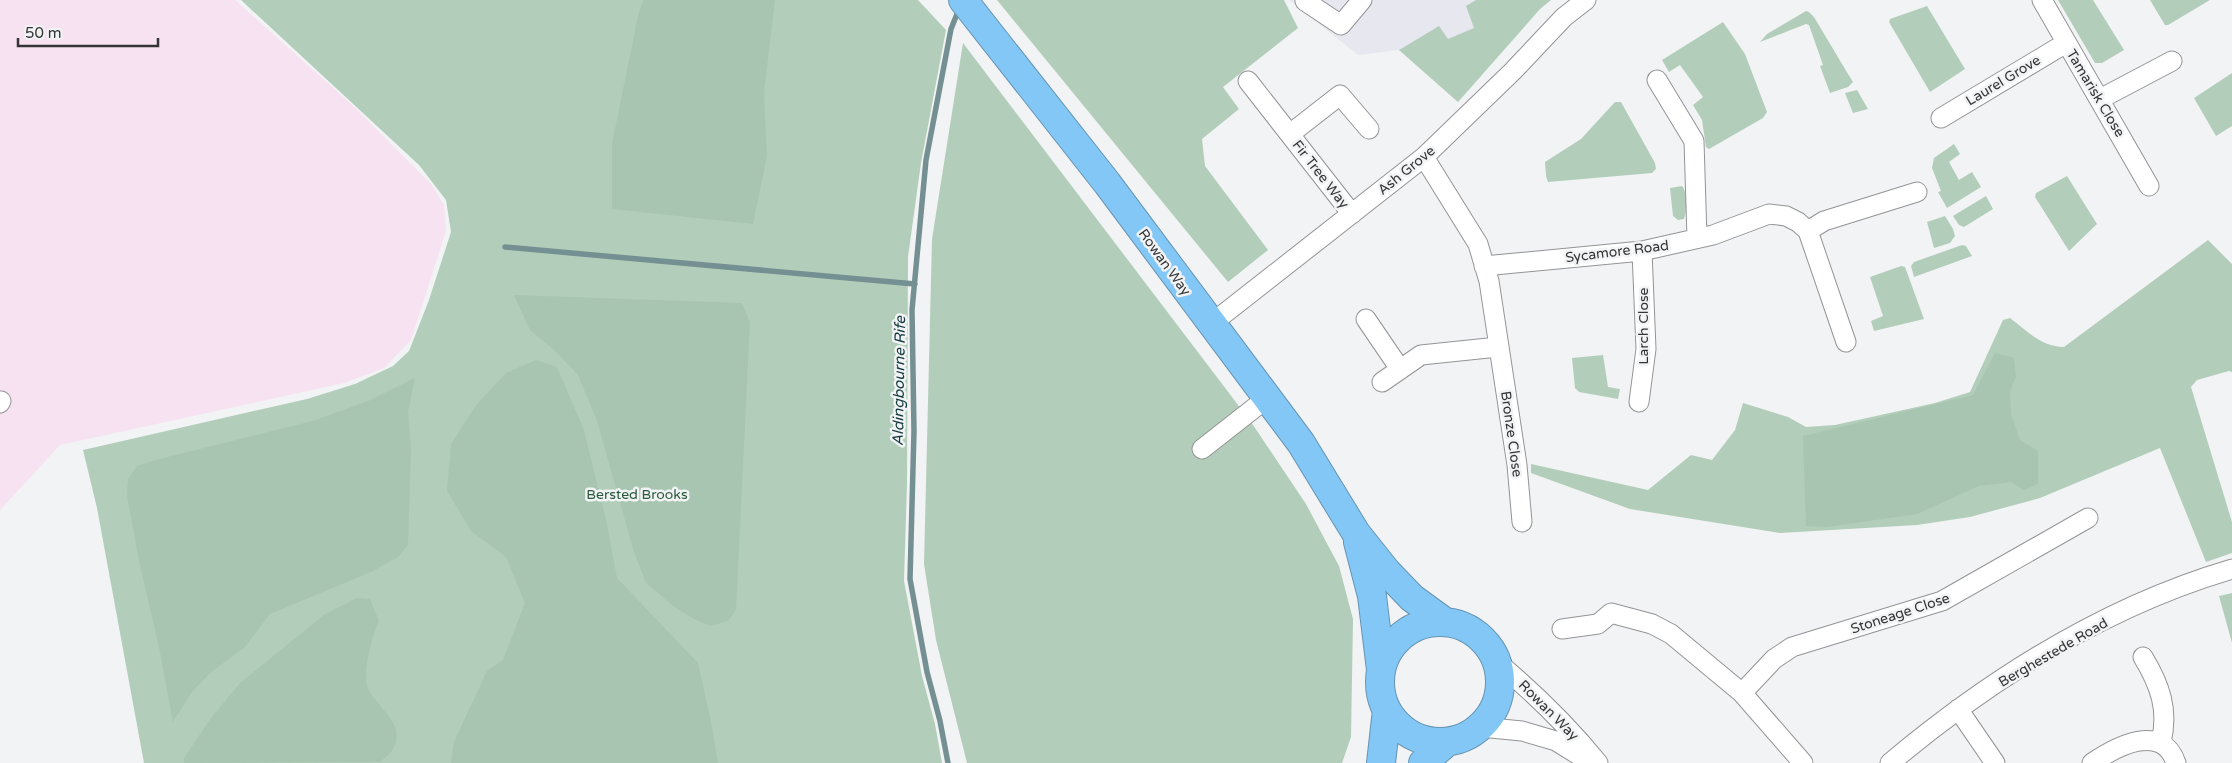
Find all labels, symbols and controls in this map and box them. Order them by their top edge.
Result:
scale bar [18,15,158,47]
text: 50 m [25,24,62,42]
street label: Tamarisk Close [2063,46,2128,140]
street label: Laurel Grove [1963,51,2044,109]
street label: Fir Tree Way [1289,137,1353,212]
street label: Ash Grove [1374,142,1438,199]
street label: Rowan Way [1135,226,1195,299]
street label: Sycamore Road [1564,237,1670,266]
street label: Larch Close [1635,287,1652,365]
water label: Aldingbourne Rife [889,314,909,446]
street label: Bronze Close [1497,390,1526,478]
park label: Bersted Brooks [586,486,688,503]
street label: Stoneage Close [1848,589,1952,638]
street label: Berghestede Road [1996,614,2111,691]
street label: Rowan Way [1515,677,1583,744]

